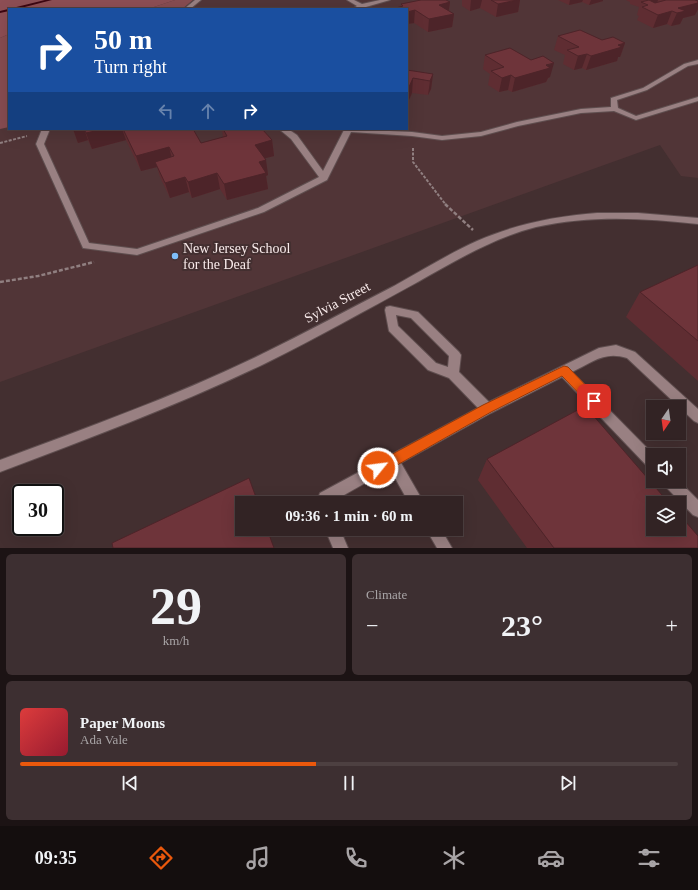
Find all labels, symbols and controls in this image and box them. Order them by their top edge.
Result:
icon: right [28,24,80,76]
text: 50 m [94,24,152,55]
text: Turn right [94,57,167,77]
icon: left [155,100,177,122]
icon: ahead [197,100,219,122]
icon: right [239,100,261,122]
place label: New Jersey School for the Deaf [183,241,290,272]
marker: New Jersey School for the Deaf [170,251,180,261]
street label: Sylvia Street [302,279,373,326]
pin [577,384,611,418]
icon: arrive [583,390,605,412]
north arrow [646,400,686,440]
map controls [646,400,686,536]
position arrow [357,447,399,489]
button: sound [646,448,686,488]
speed limit sign: 30 [12,484,64,536]
button: layers [646,496,686,536]
text: 09:36 · 1 min · 60 m [285,508,413,524]
text: 29 [150,578,202,635]
text: Climate [366,587,407,602]
text: 23° [501,609,543,642]
text: − [366,613,378,638]
text: + [666,613,678,638]
text: km/h [163,633,189,648]
text: Paper Moons [80,715,165,731]
text: Ada Vale [80,732,128,747]
icon: previous [119,772,141,794]
icon: pause [338,772,360,794]
icon: next [557,772,579,794]
icon: directions [147,844,175,872]
icon: music [244,844,272,872]
icon: phone [342,844,370,872]
icon: climate [440,844,468,872]
icon: car [537,844,565,872]
icon: filters [635,844,663,872]
text: 09:35 [35,848,77,868]

